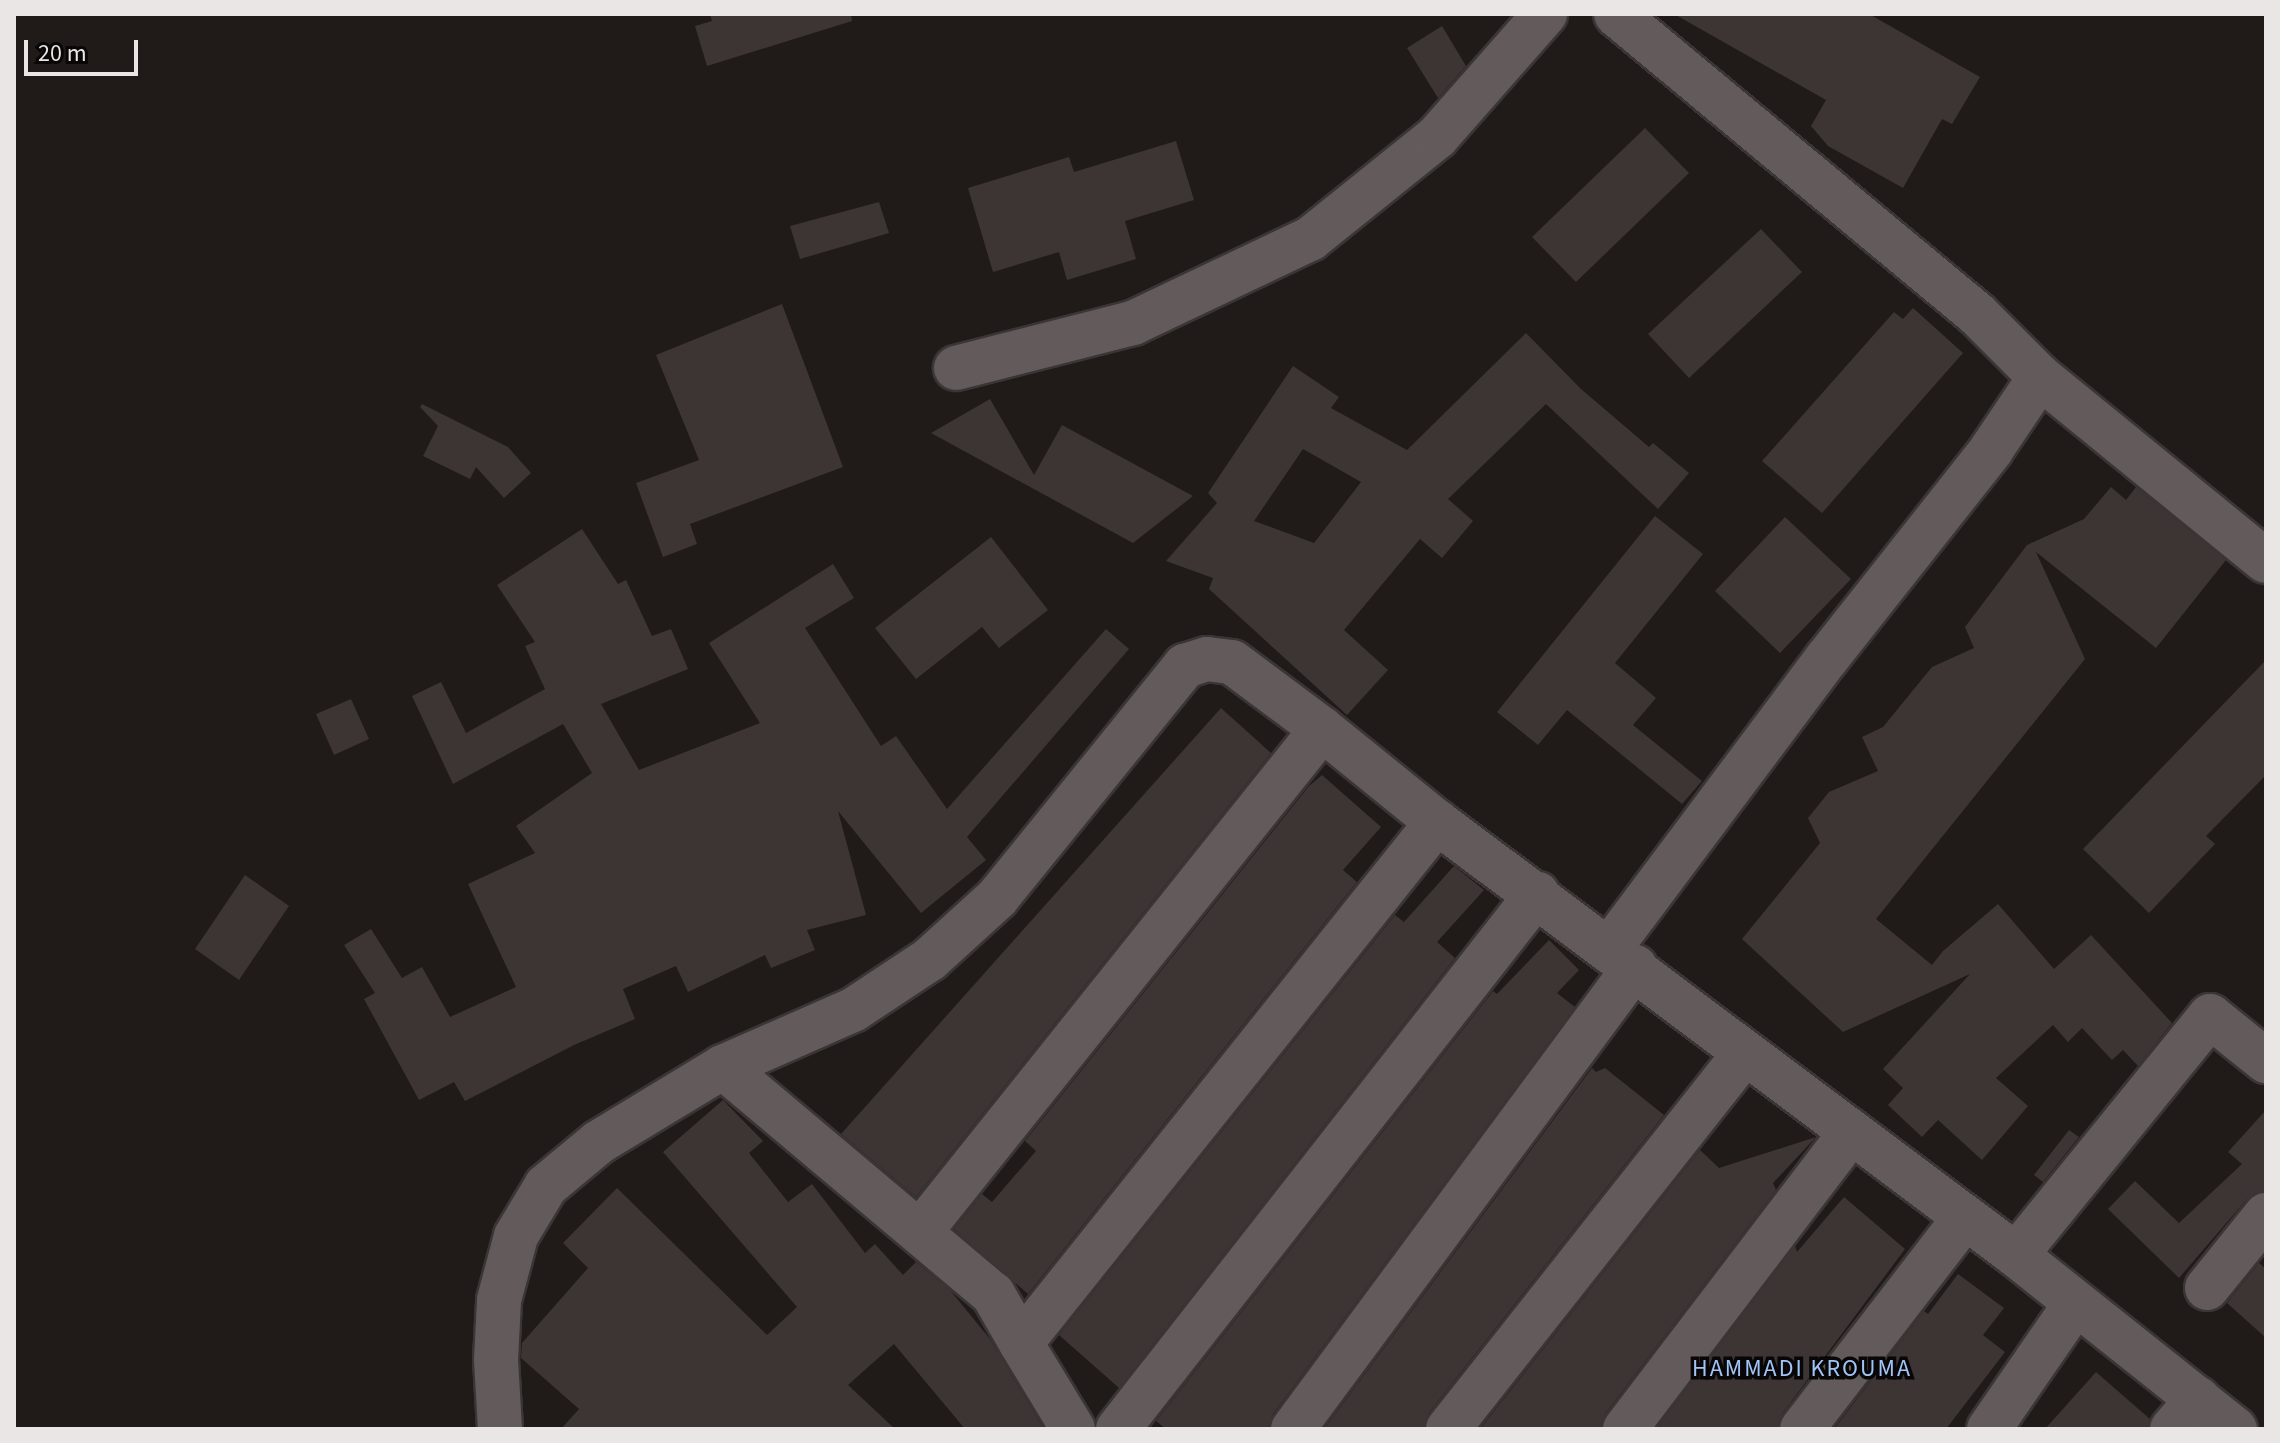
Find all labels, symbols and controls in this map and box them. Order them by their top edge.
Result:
scale bar [28,24,142,74]
text: 20 m [38,36,87,71]
district label: HAMMADI KROUMA [1692,1355,1912,1383]

